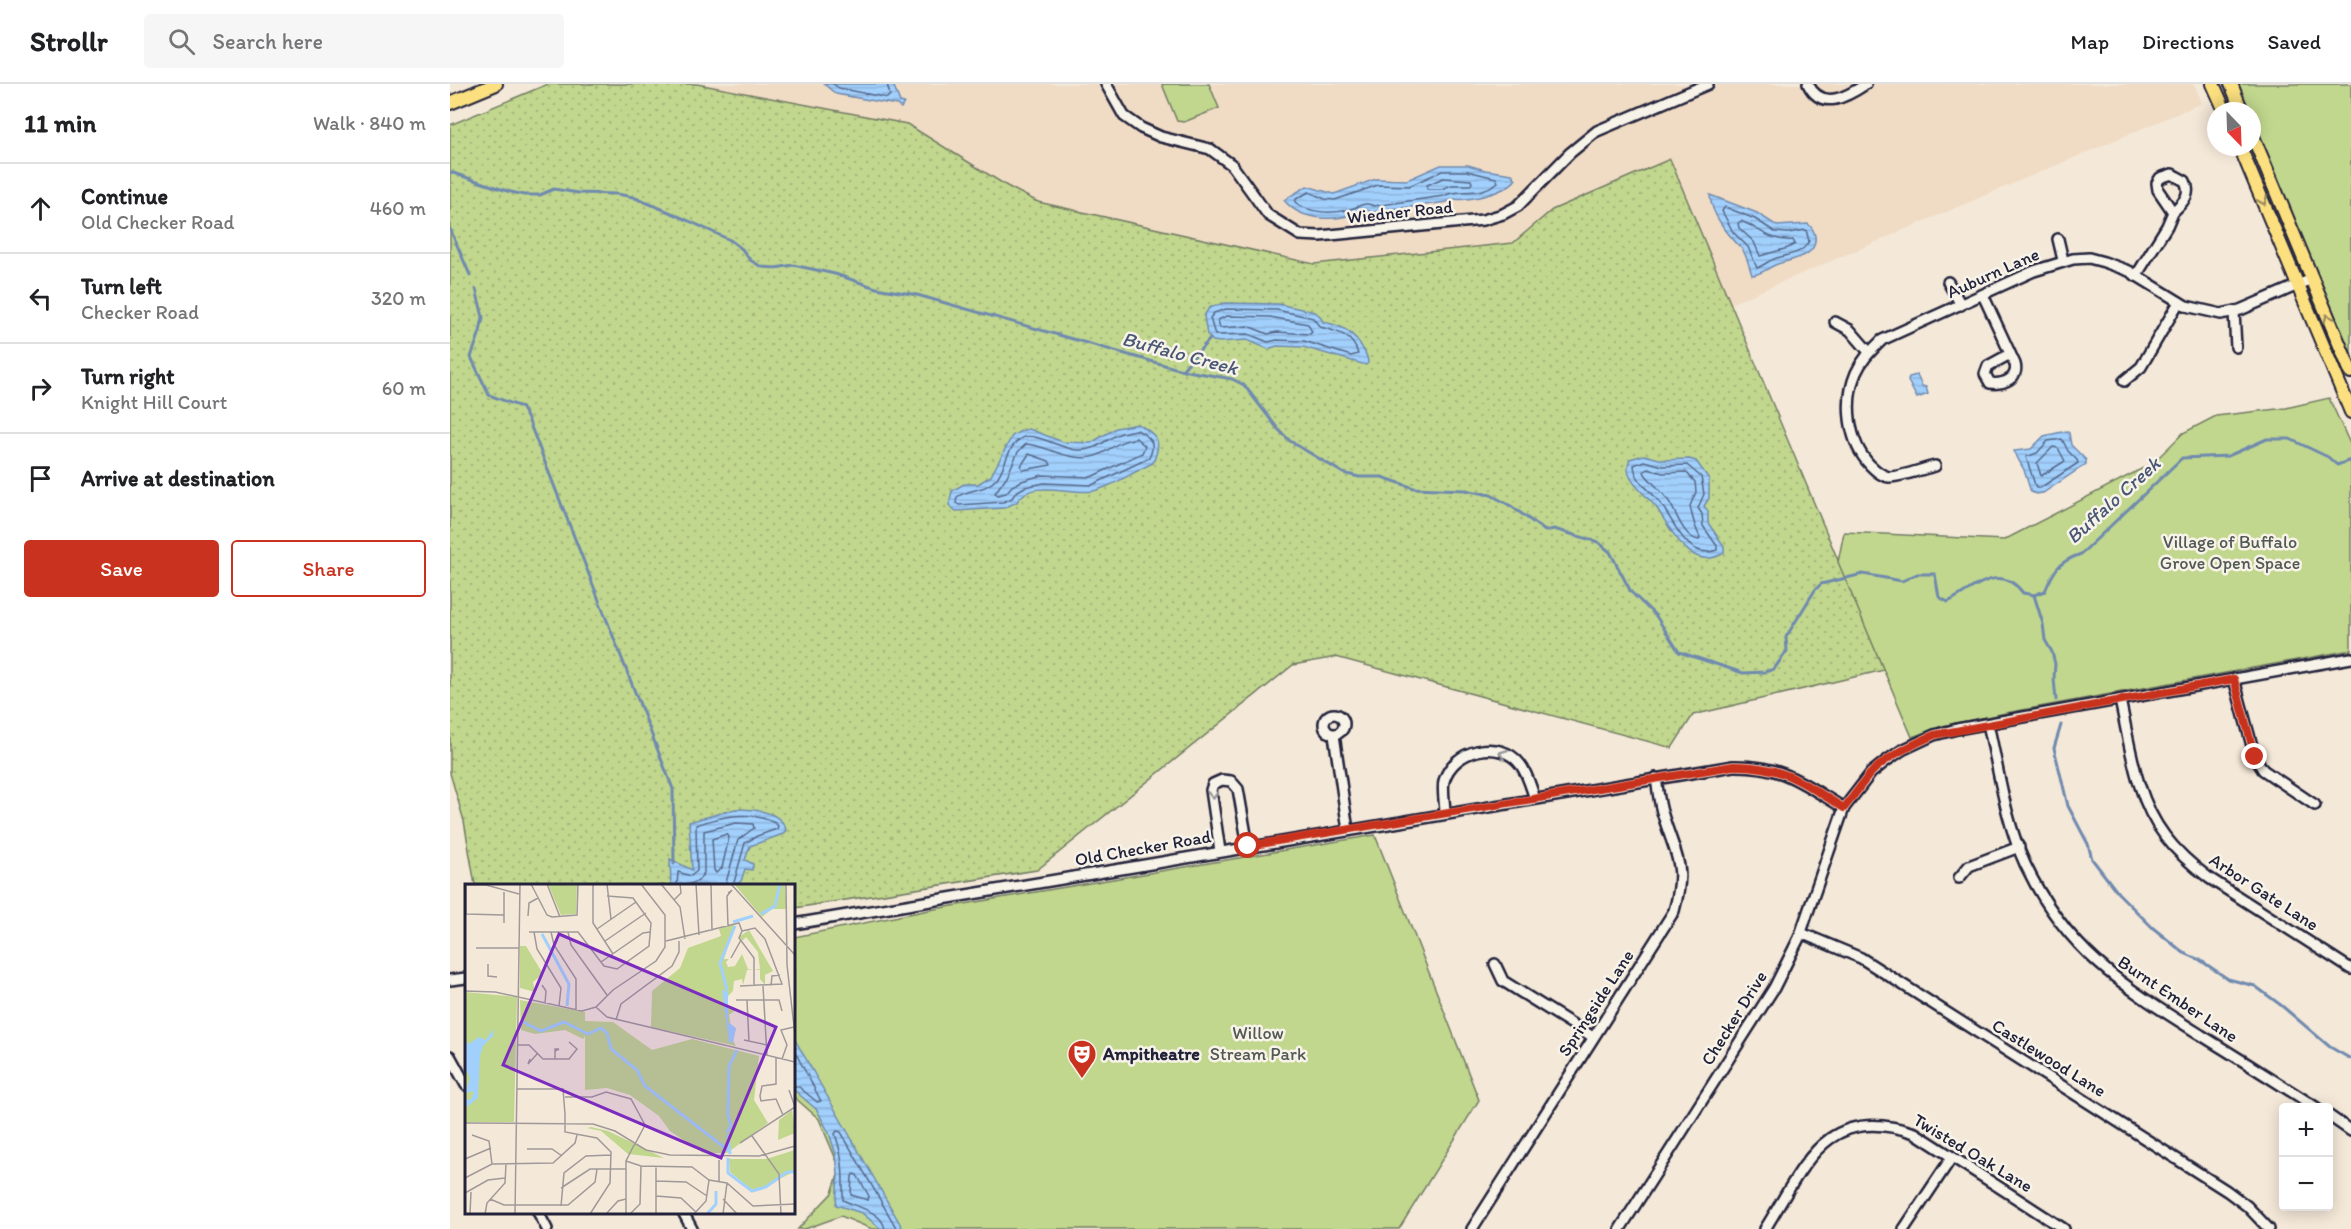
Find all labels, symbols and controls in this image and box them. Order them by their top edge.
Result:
search box [144,14,564,68]
text: Strollr [30,24,108,58]
icon: search [165,25,198,58]
text: Search here [213,28,323,55]
text: Map [2071,29,2109,54]
text: Directions [2142,29,2234,54]
text: Saved [2267,29,2321,54]
north arrow [2207,102,2261,156]
text: 11 min [24,107,96,139]
text: Walk · 840 m [313,111,426,135]
text: Continue [81,183,168,210]
icon: ahead [24,192,57,225]
street label: Wiedner Road [1346,195,1454,229]
one-way arrow [2256,195,2268,206]
text: 460 m [370,196,426,220]
text: Old Checker Road [81,210,235,234]
street label: Auburn Lane [1943,243,2043,303]
text: Turn left [81,273,162,300]
icon: left [24,282,57,315]
text: 320 m [371,286,426,310]
text: Checker Road [81,300,199,324]
one-way arrow [2323,313,2335,324]
water label: Buffalo Creek [1120,326,1242,380]
text: Turn right [81,363,175,390]
icon: right [24,372,57,405]
text: 60 m [382,376,426,400]
text: Knight Hill Court [81,390,227,414]
water label: Buffalo Creek [2061,450,2166,549]
icon: arrive [24,462,57,495]
text: Arrive at destination [81,465,275,492]
park label: Village of Buffalo Grove Open Space [2160,531,2300,574]
button: Save [24,540,219,597]
button: Share [231,540,426,597]
route end [2241,743,2267,769]
one-way arrow [1498,748,1509,761]
one-way arrow [1206,791,1219,800]
street label: Old Checker Road [1073,825,1213,871]
route start [1234,832,1260,858]
street label: Arbor Gate Lane [2205,849,2323,935]
inset map [465,884,795,1214]
street label: Springside Lane [1553,946,1639,1060]
street label: Burnt Ember Lane [2114,951,2242,1047]
street label: Checker Drive [1696,967,1772,1069]
street label: Castlewood Lane [1988,1014,2110,1102]
park label: Willow Stream Park [1210,1022,1306,1065]
theatre icon: Ampitheatre [1066,1038,1098,1080]
place label: Ampitheatre [1102,1043,1200,1065]
map controls [2279,1103,2333,1211]
button: + [2279,1103,2333,1157]
street label: Twisted Oak Lane [1909,1109,2037,1197]
button: − [2279,1157,2333,1211]

